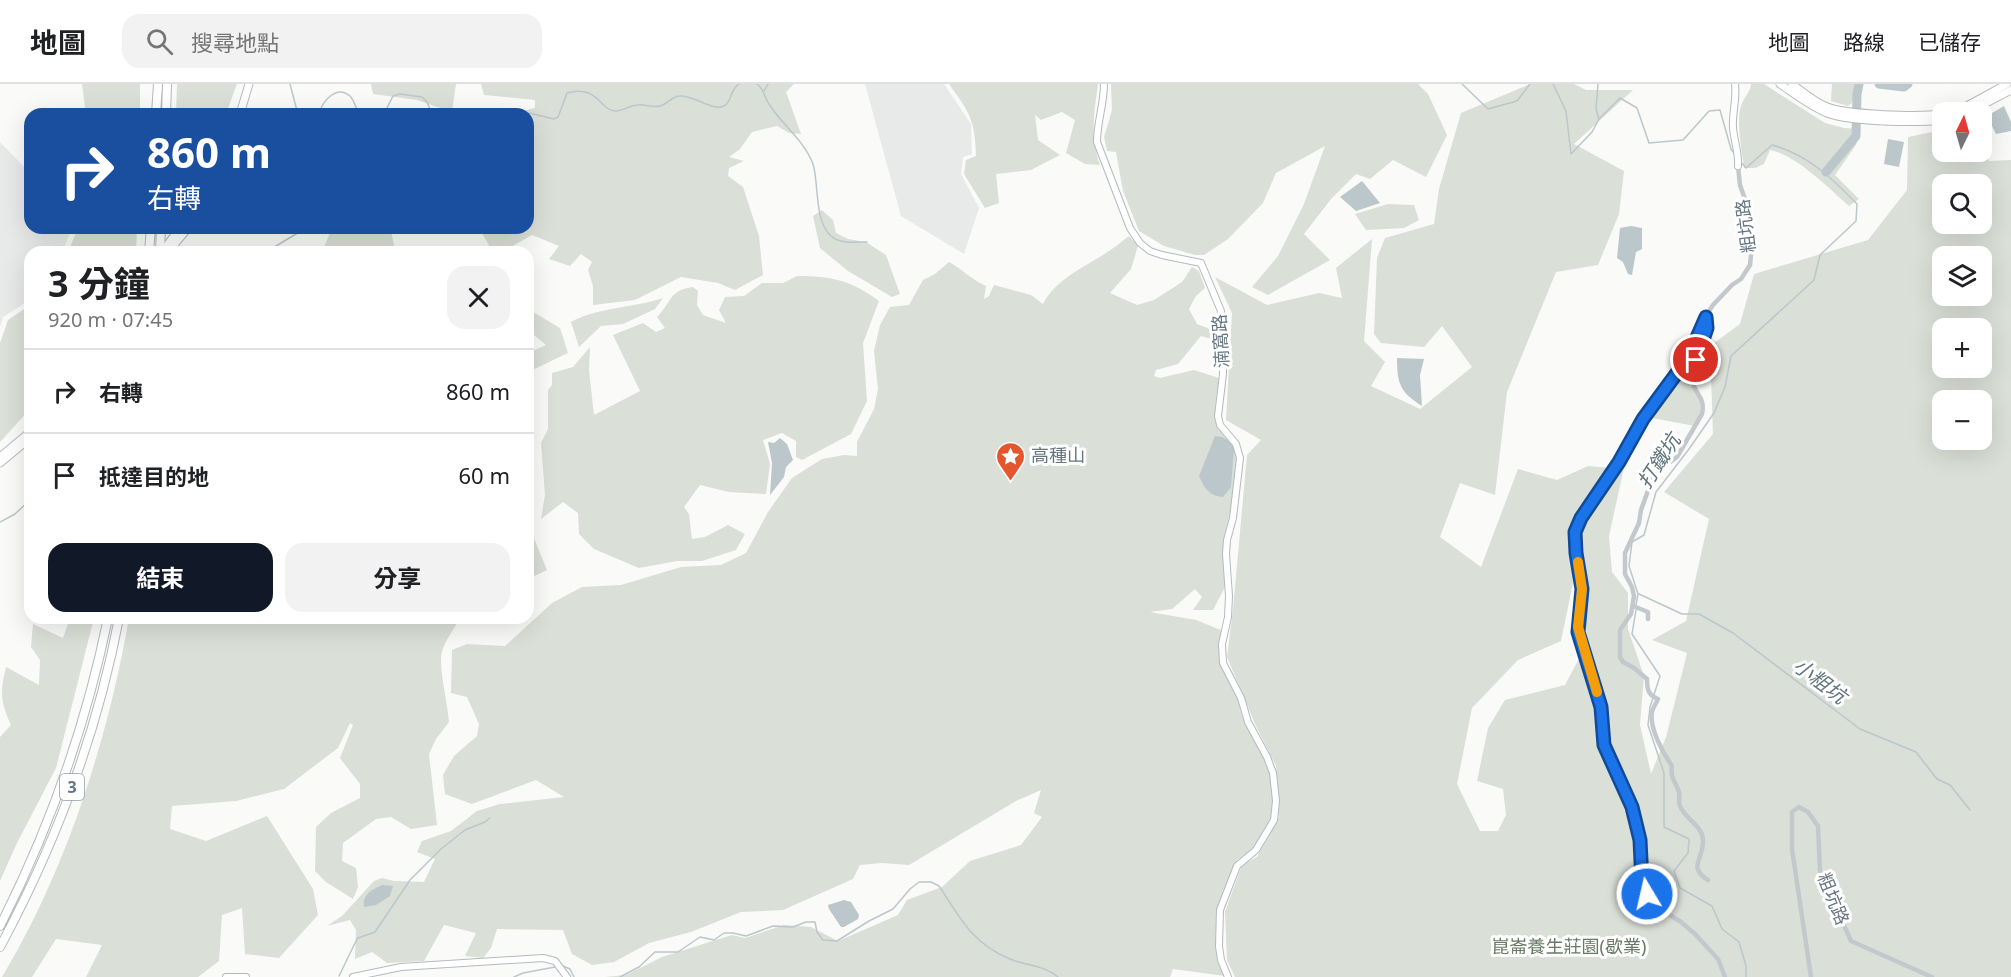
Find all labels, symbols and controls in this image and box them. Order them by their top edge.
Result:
search box [122,14,542,68]
text: 地圖 [30,23,86,61]
icon: search [143,25,176,58]
text: 搜尋地點 [191,27,279,57]
text: 地圖 [1768,28,1810,56]
text: 路線 [1843,28,1885,56]
text: 已儲存 [1918,28,1981,56]
north arrow [1932,102,1992,162]
map controls [1932,102,1992,450]
text: 860 m [147,123,271,180]
icon: right [48,132,126,210]
button: search [1932,174,1992,234]
text: 右轉 [147,179,201,216]
street label: 粗坑路 [1730,198,1760,254]
button: layers [1932,246,1992,306]
text: 3 分鐘 [48,259,150,308]
button: close [447,266,510,329]
text: 920 m · 07:45 [48,306,173,333]
street label: 湳窩路 [1207,313,1233,369]
button: + [1932,318,1992,378]
pin [1670,334,1721,385]
icon: arrive [1679,343,1712,376]
icon: right [48,375,81,408]
text: 860 m [446,376,510,406]
text: 右轉 [99,377,143,407]
button: − [1932,390,1992,450]
water label: 打鐵坑 [1631,426,1688,493]
place icon: 高種山 [994,440,1026,482]
place label: 高種山 [1031,443,1085,467]
icon: arrive [48,459,81,492]
text: 60 m [459,460,510,490]
text: 抵達目的地 [99,461,209,491]
button: 結束 [48,543,273,612]
button: 分享 [285,543,510,612]
water label: 小粗坑 [1788,652,1855,711]
road number: 3 [60,774,84,800]
position arrow [1615,862,1679,926]
street label: 粗坑路 [1813,869,1855,928]
park label: 崑崙養生莊園(歇業) [1492,934,1646,958]

